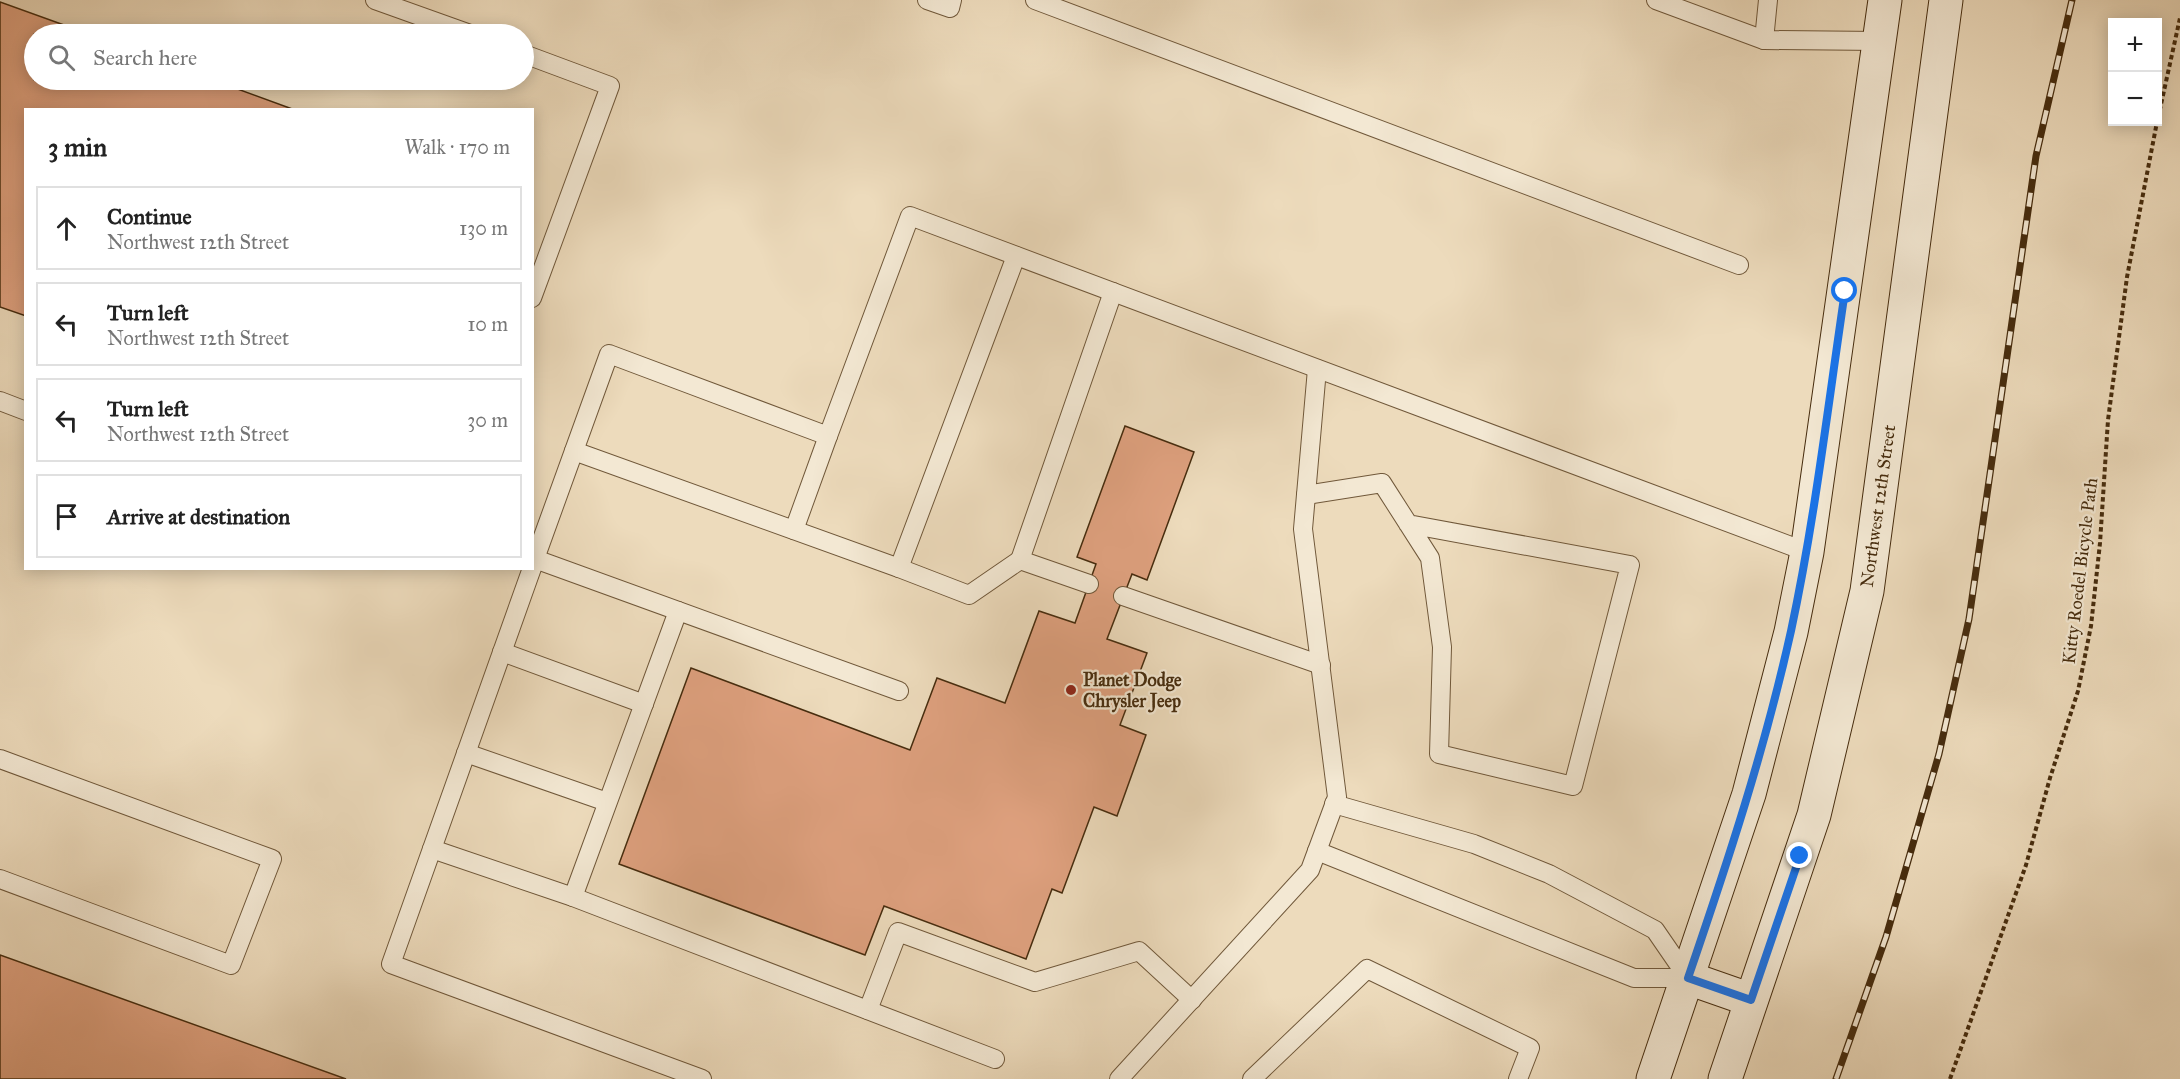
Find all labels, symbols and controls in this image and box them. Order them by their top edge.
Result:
map controls [2108,18,2162,126]
button: + [2108,18,2162,72]
search box [24,24,534,90]
icon: search [45,41,78,74]
text: Search here [93,44,197,71]
button: − [2108,72,2162,126]
text: 3 min [48,131,107,163]
text: Walk · 170 m [405,135,510,159]
text: Continue [107,203,192,230]
icon: ahead [50,212,83,245]
text: 130 m [459,216,508,240]
text: Northwest 12th Street [107,230,289,254]
route start [1831,277,1857,303]
text: Turn left [107,299,189,326]
icon: left [50,308,83,341]
text: 10 m [467,312,508,336]
text: Northwest 12th Street [107,326,289,350]
text: Turn left [107,395,189,422]
icon: left [50,404,83,437]
text: 30 m [467,408,508,432]
text: Northwest 12th Street [107,422,289,446]
street label: Northwest 12th Street [1856,423,1900,589]
street label: Kitty Roedel Bicycle Path [2058,477,2102,665]
icon: arrive [50,500,83,533]
text: Arrive at destination [107,503,290,530]
place label: Planet Dodge Chrysler Jeep [1083,669,1182,713]
marker: Planet Dodge Chrysler Jeep [1064,683,1078,697]
route end [1786,842,1812,868]

